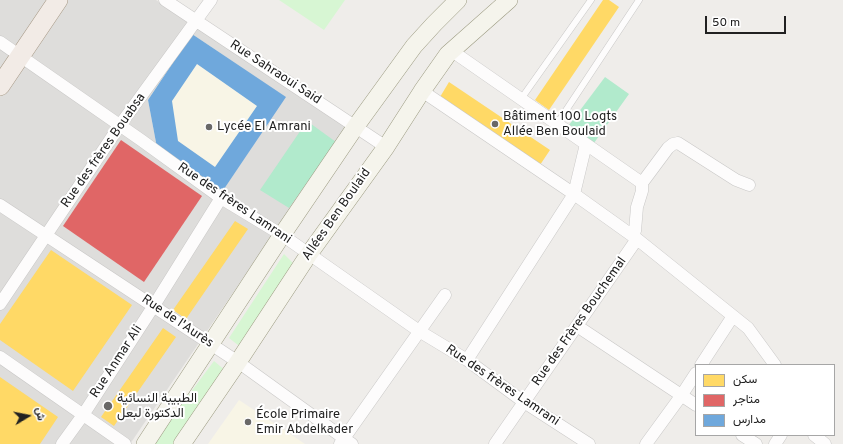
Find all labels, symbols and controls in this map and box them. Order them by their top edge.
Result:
scale bar [707,8,788,34]
text: 50 m [712,15,740,31]
street label: Rue Sahraoui Said [226,38,324,108]
street label: Rue des frères Bouabsa [59,91,149,211]
place label: Bâtiment 100 Logts Allée Ben Boulaid [503,109,617,140]
place label: Lycée El Amrani [217,119,311,135]
marker: Bâtiment 100 Logts Allée Ben Boulaid [490,119,500,129]
marker: Lycée El Amrani [204,122,214,132]
street label: Rue des frères Lamrani [174,160,294,248]
street label: Allées Ben Boulaid [299,166,375,264]
street label: Rue des Frères Bouchemal [529,255,631,389]
street label: Rue de l'Aurès [138,292,216,352]
street label: Rue Anmar Ali [88,323,146,401]
street label: Rue des frères Lamrani [442,342,562,430]
legend [695,364,835,436]
text: سكن [733,372,757,388]
place label: الطبيبة النسائية الدكتورة لبعل [117,391,197,422]
text: متاجر [733,392,760,408]
north arrow [8,396,48,436]
marker: الطبيبة النسائية الدكتورة لبعل [102,400,114,412]
text: ش [32,406,48,422]
place label: École Primaire Emir Abdelkader [256,407,353,438]
text: مدارس [733,412,766,428]
marker: École Primaire Emir Abdelkader [243,417,253,427]

